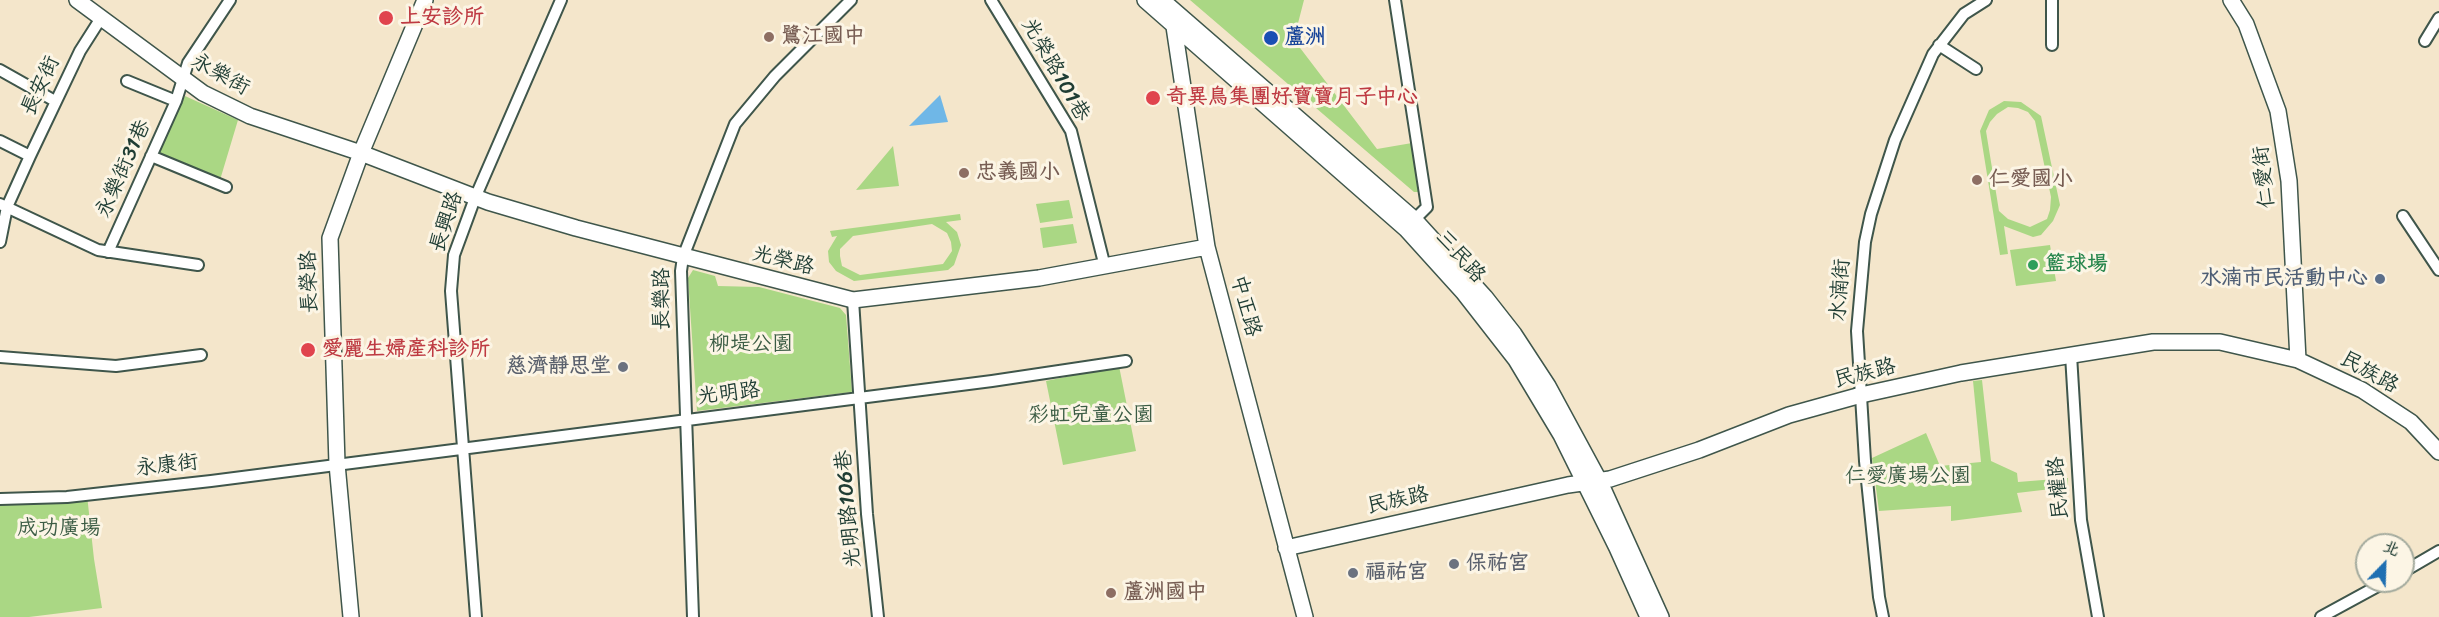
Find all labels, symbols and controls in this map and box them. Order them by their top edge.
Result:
place label: 上安診所 [400,5,484,31]
marker: 上安診所 [377,9,395,27]
street label: 光榮路101巷 [1015,14,1095,126]
place label: 鷺江國中 [781,24,865,50]
place label: 蘆洲 [1284,25,1326,51]
marker: 蘆洲 [1262,29,1280,47]
marker: 鷺江國中 [762,30,776,44]
street label: 永樂街 [186,49,254,101]
street label: 長安街 [16,52,66,120]
place label: 奇異鳥集團好寶寶月子中心 [1166,85,1418,111]
marker: 奇異鳥集團好寶寶月子中心 [1144,89,1162,107]
street label: 永樂街31巷 [91,116,157,222]
street label: 仁愛街 [2249,144,2281,210]
place label: 忠義國小 [976,160,1060,186]
marker: 忠義國小 [957,166,971,180]
place label: 仁愛國小 [1989,167,2073,193]
marker: 仁愛國小 [1970,173,1984,187]
street label: 長興路 [425,188,469,256]
street label: 三民路 [1430,225,1490,289]
street label: 光榮路 [749,241,817,281]
street label: 長榮路 [296,250,324,314]
place label: 籃球場 [2045,252,2108,278]
street label: 水湳街 [1826,258,1856,322]
marker: 籃球場 [2026,258,2040,272]
place label: 水湳市民活動中心 [2200,266,2368,292]
street label: 長樂路 [650,268,676,330]
street label: 中正路 [1225,272,1265,340]
marker: 水湳市民活動中心 [2373,272,2387,286]
park label: 柳堤公園 [709,332,793,358]
place label: 愛麗生婦產科診所 [322,337,490,363]
marker: 愛麗生婦產科診所 [299,341,317,359]
street label: 民族路 [2335,347,2403,399]
place label: 慈濟靜思堂 [506,354,611,380]
street label: 民族路 [1831,354,1899,394]
marker: 慈濟靜思堂 [616,360,630,374]
street label: 光明路 [696,378,762,410]
park label: 彩虹兒童公園 [1028,403,1154,429]
street label: 光明路106巷 [831,449,867,569]
street label: 永康街 [134,450,200,482]
street label: 民權路 [2044,456,2074,520]
park label: 仁愛廣場公園 [1845,464,1971,490]
street label: 民族路 [1365,482,1431,520]
park label: 成功廣場 [17,516,101,542]
text: 北 [2378,531,2404,564]
north arrow [2355,533,2415,593]
place label: 保祐宮 [1466,551,1529,577]
marker: 保祐宮 [1447,557,1461,571]
place label: 福祐宮 [1365,560,1428,586]
marker: 福祐宮 [1346,566,1360,580]
place label: 蘆洲國中 [1123,580,1207,606]
marker: 蘆洲國中 [1104,586,1118,600]

